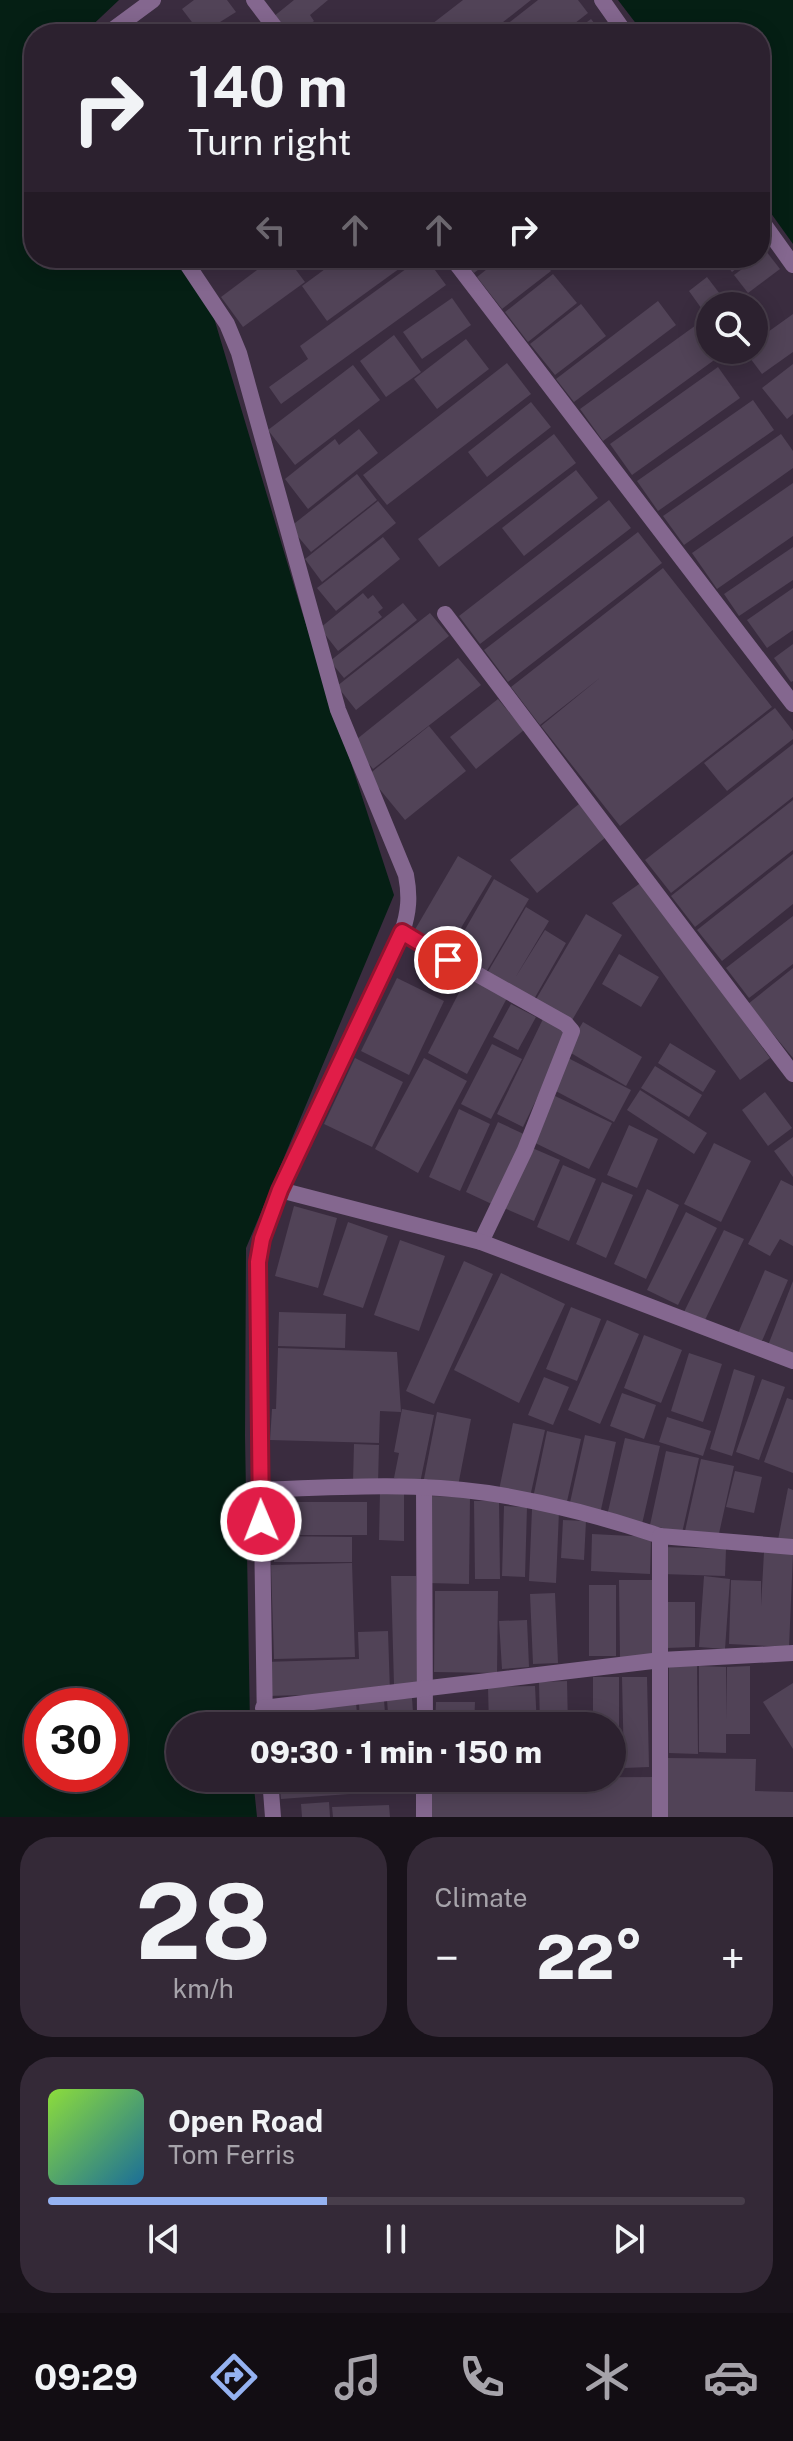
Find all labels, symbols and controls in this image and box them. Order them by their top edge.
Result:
text: 140 m [188,54,348,120]
icon: right [56,56,160,160]
text: Turn right [188,121,351,163]
icon: left [249,208,293,252]
icon: ahead [333,208,377,252]
icon: ahead [417,208,461,252]
icon: right [501,208,545,252]
map controls [696,292,768,364]
button: search [696,292,768,364]
pin [414,926,482,994]
icon: arrive [426,938,470,982]
position arrow [219,1479,303,1563]
speed limit sign: 30 [24,1688,128,1792]
text: 09:30 · 1 min · 150 m [250,1734,542,1770]
text: 28 [135,1860,271,1982]
text: Climate [435,1882,528,1913]
text: 22° [536,1922,643,1993]
text: − [435,1932,459,1984]
text: + [721,1932,745,1984]
text: km/h [173,1973,234,2004]
text: Open Road [168,2103,323,2139]
text: Tom Ferris [168,2139,295,2170]
icon: previous [142,2217,186,2261]
icon: pause [374,2217,418,2261]
icon: next [607,2217,651,2261]
icon: directions [206,2349,262,2405]
icon: music [330,2349,386,2405]
icon: phone [454,2349,510,2405]
icon: climate [579,2349,635,2405]
icon: car [703,2349,759,2405]
text: 09:29 [34,2356,138,2398]

